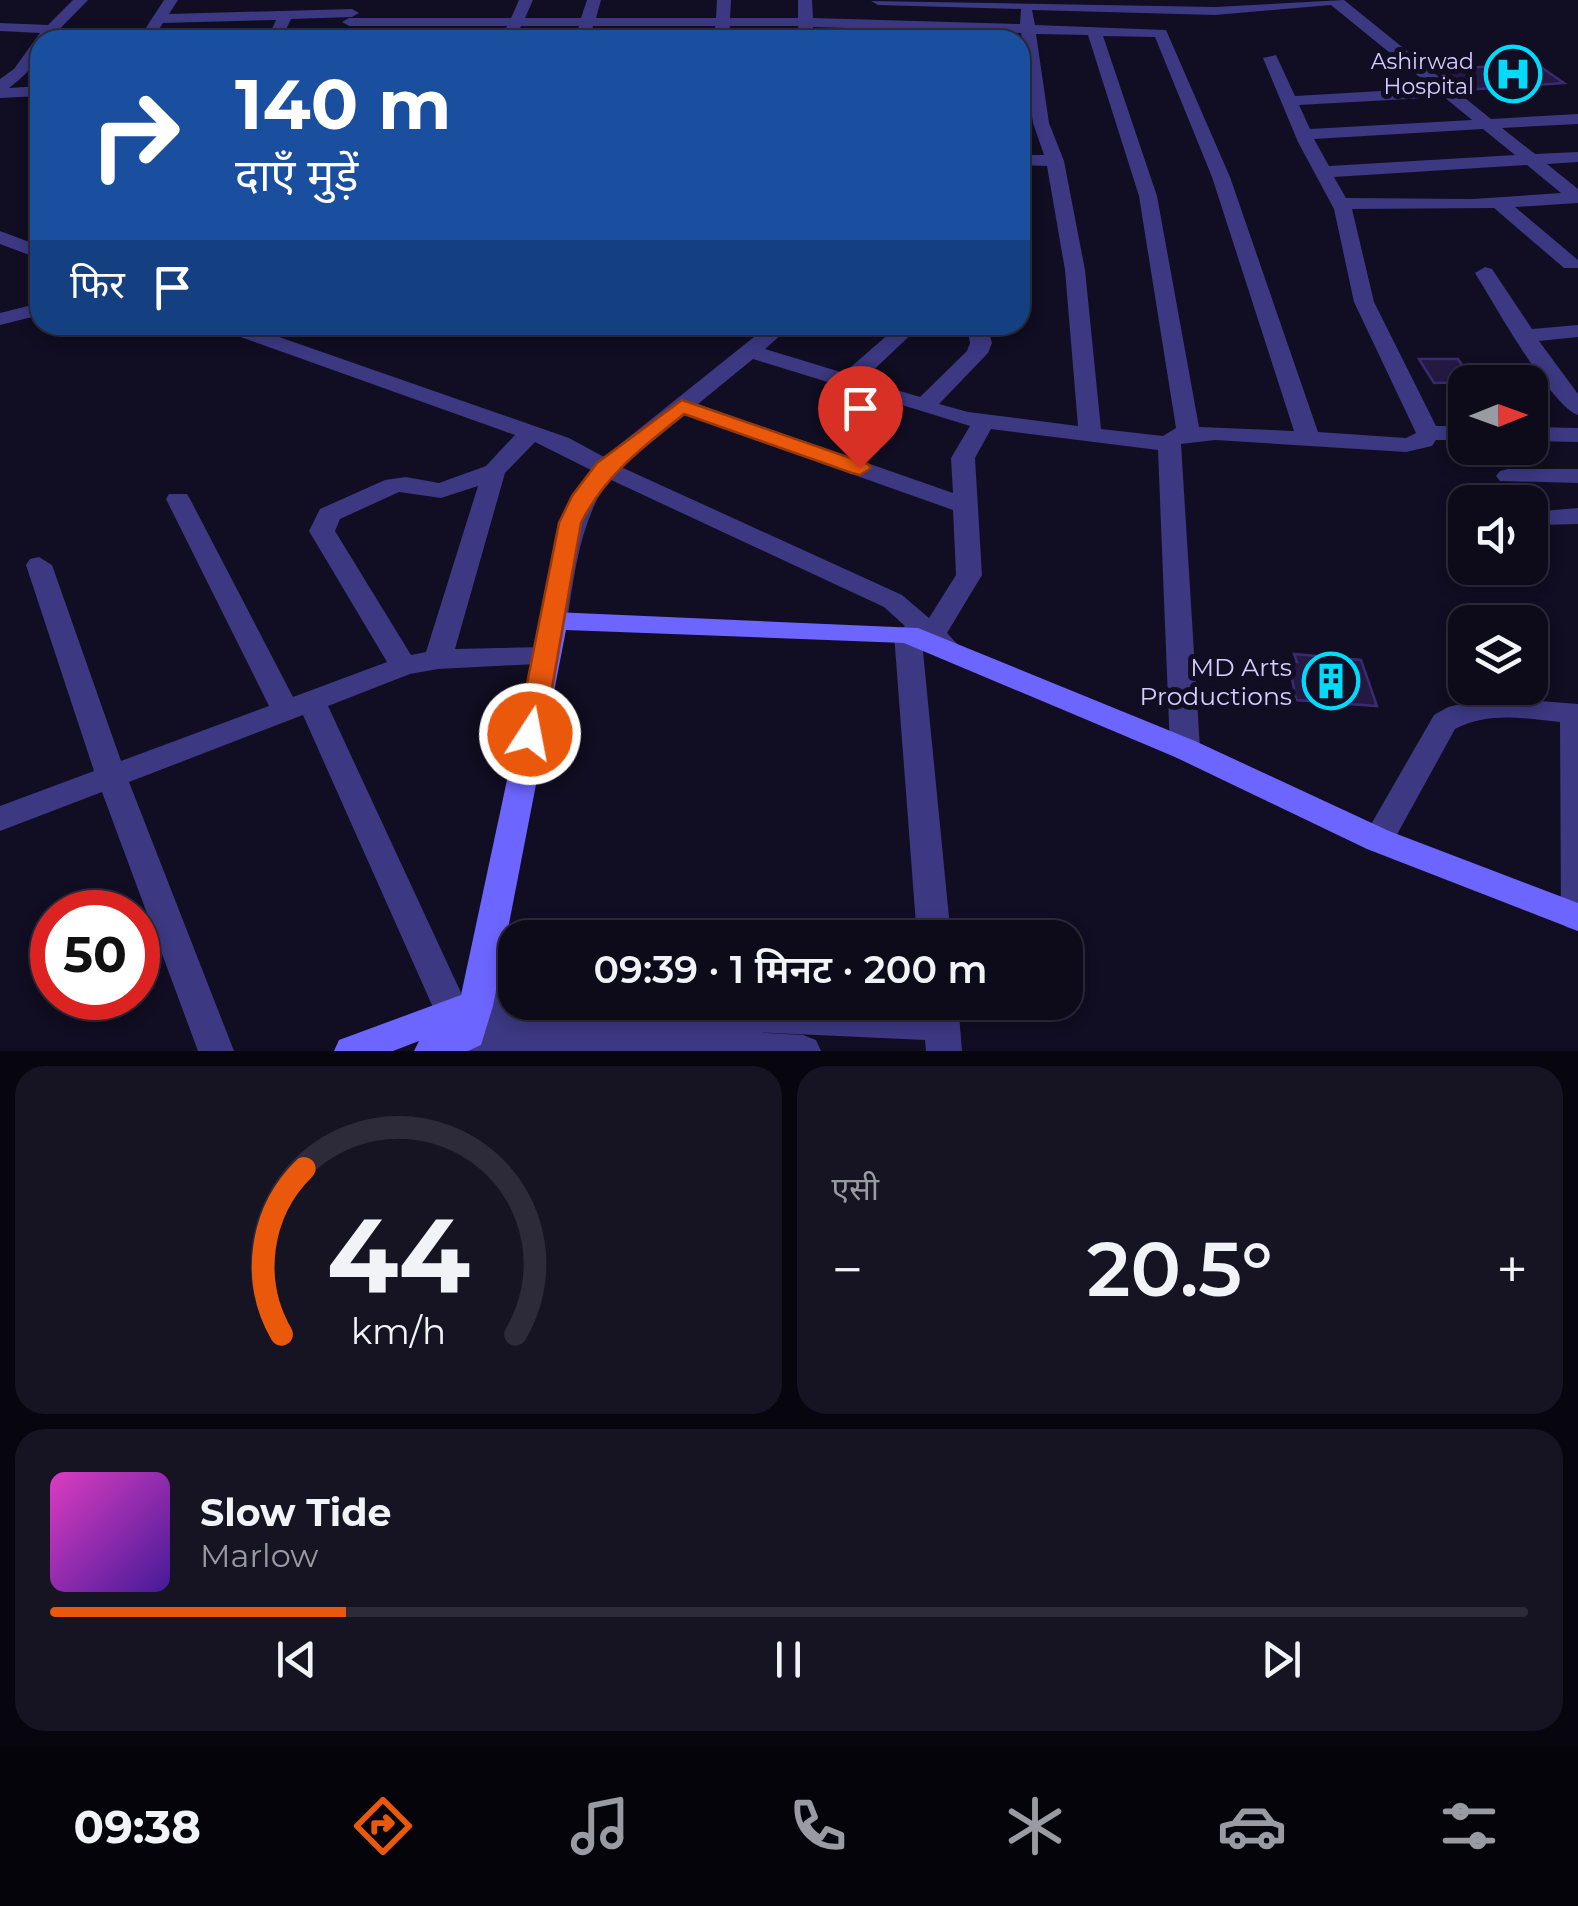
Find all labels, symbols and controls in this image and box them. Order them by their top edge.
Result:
hospital icon: Ashirwad Hospital [1483,44,1543,104]
place label: Ashirwad Hospital [1371,48,1474,100]
text: 140 m [235,61,451,147]
icon: right [70,70,200,200]
text: दाएँ मुड़ें [235,147,358,202]
icon: arrive [145,260,200,315]
text: फिर [70,261,125,308]
north arrow [1448,365,1548,465]
map controls [1448,365,1548,705]
pin [818,366,903,469]
icon: arrive [833,381,888,436]
button: sound [1448,485,1548,585]
button: layers [1448,605,1548,705]
building icon: MD Arts Productions [1301,651,1361,711]
place label: MD Arts Productions [1140,652,1292,711]
position arrow [478,682,582,786]
speed limit sign: 50 [30,890,160,1020]
text: 09:39 · 1 मिनट · 200 m [593,946,988,993]
text: एसी [832,1169,879,1208]
text: 44 [327,1191,470,1318]
text: 20.5° [1087,1223,1273,1315]
text: − [832,1236,863,1303]
text: + [1496,1236,1528,1303]
text: km/h [351,1309,446,1353]
text: Slow Tide [200,1489,392,1536]
text: Marlow [200,1536,318,1575]
icon: previous [269,1632,324,1687]
icon: pause [761,1632,816,1687]
icon: next [1254,1632,1309,1687]
icon: directions [348,1791,418,1861]
icon: music [565,1791,635,1861]
icon: phone [783,1791,853,1861]
icon: climate [1000,1791,1070,1861]
icon: car [1217,1791,1287,1861]
icon: filters [1434,1791,1504,1861]
text: 09:38 [74,1799,201,1854]

